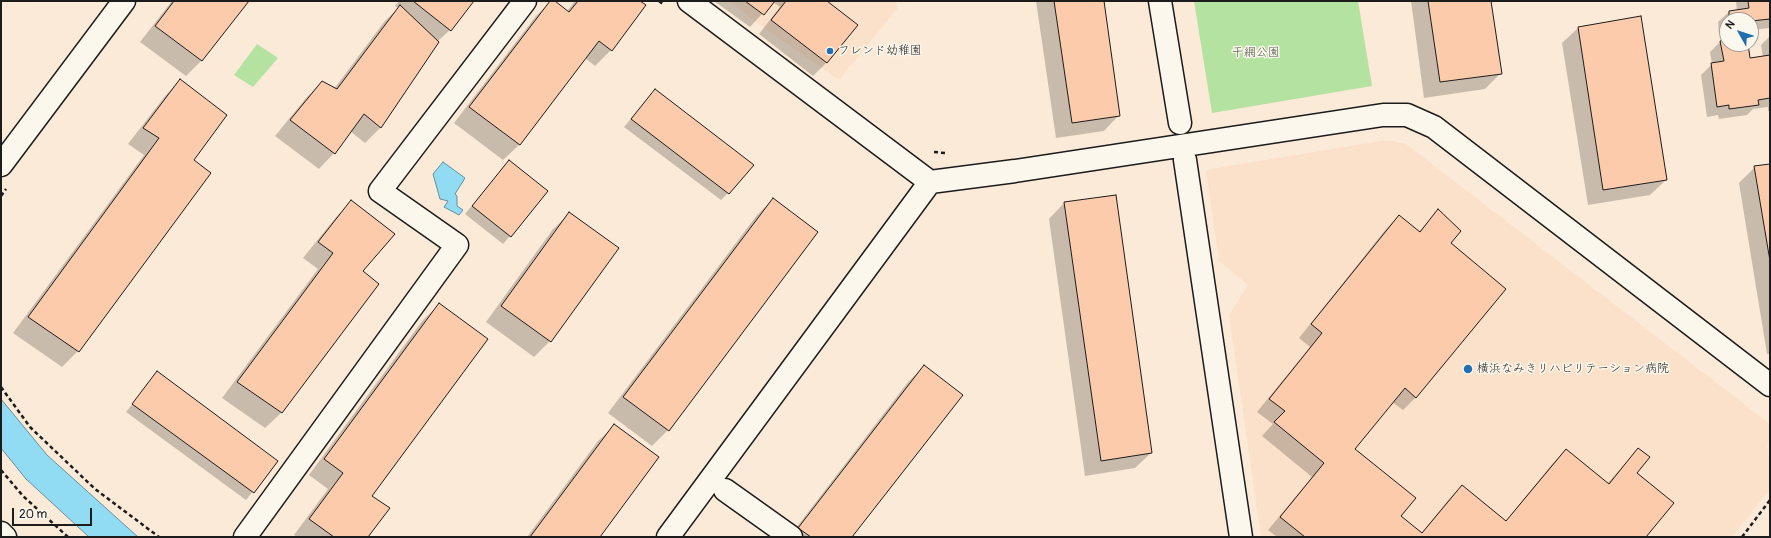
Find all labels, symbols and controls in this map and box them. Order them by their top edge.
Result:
north arrow [1719,12,1759,52]
text: N [1723,18,1737,32]
place label: フレンド幼稚園 [838,44,922,58]
marker: フレンド幼稚園 [825,46,835,56]
park label: 干網公園 [1232,46,1280,60]
place label: 横浜なみきリハビリテーション病院 [1477,362,1669,376]
marker: 横浜なみきリハビリテーション病院 [1462,363,1474,375]
scale bar [14,500,94,526]
text: 20 m [19,507,47,522]

